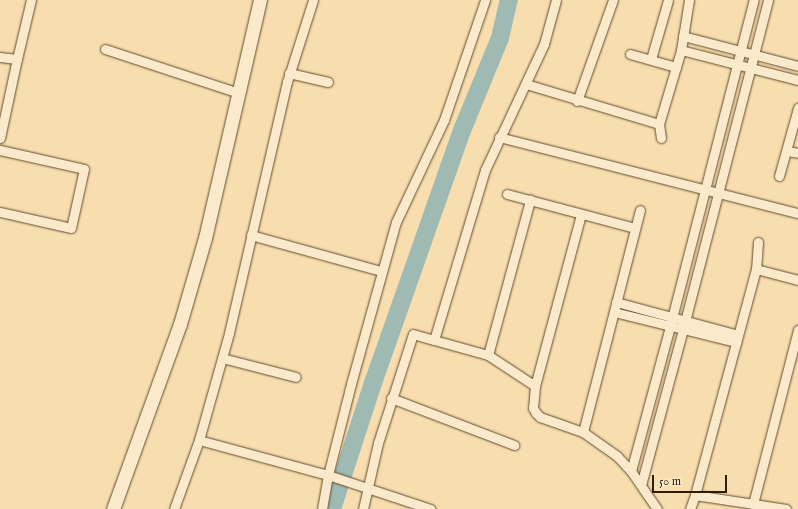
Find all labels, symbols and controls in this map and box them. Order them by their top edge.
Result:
scale bar [654,467,729,493]
text: 50 m [659,474,681,489]

